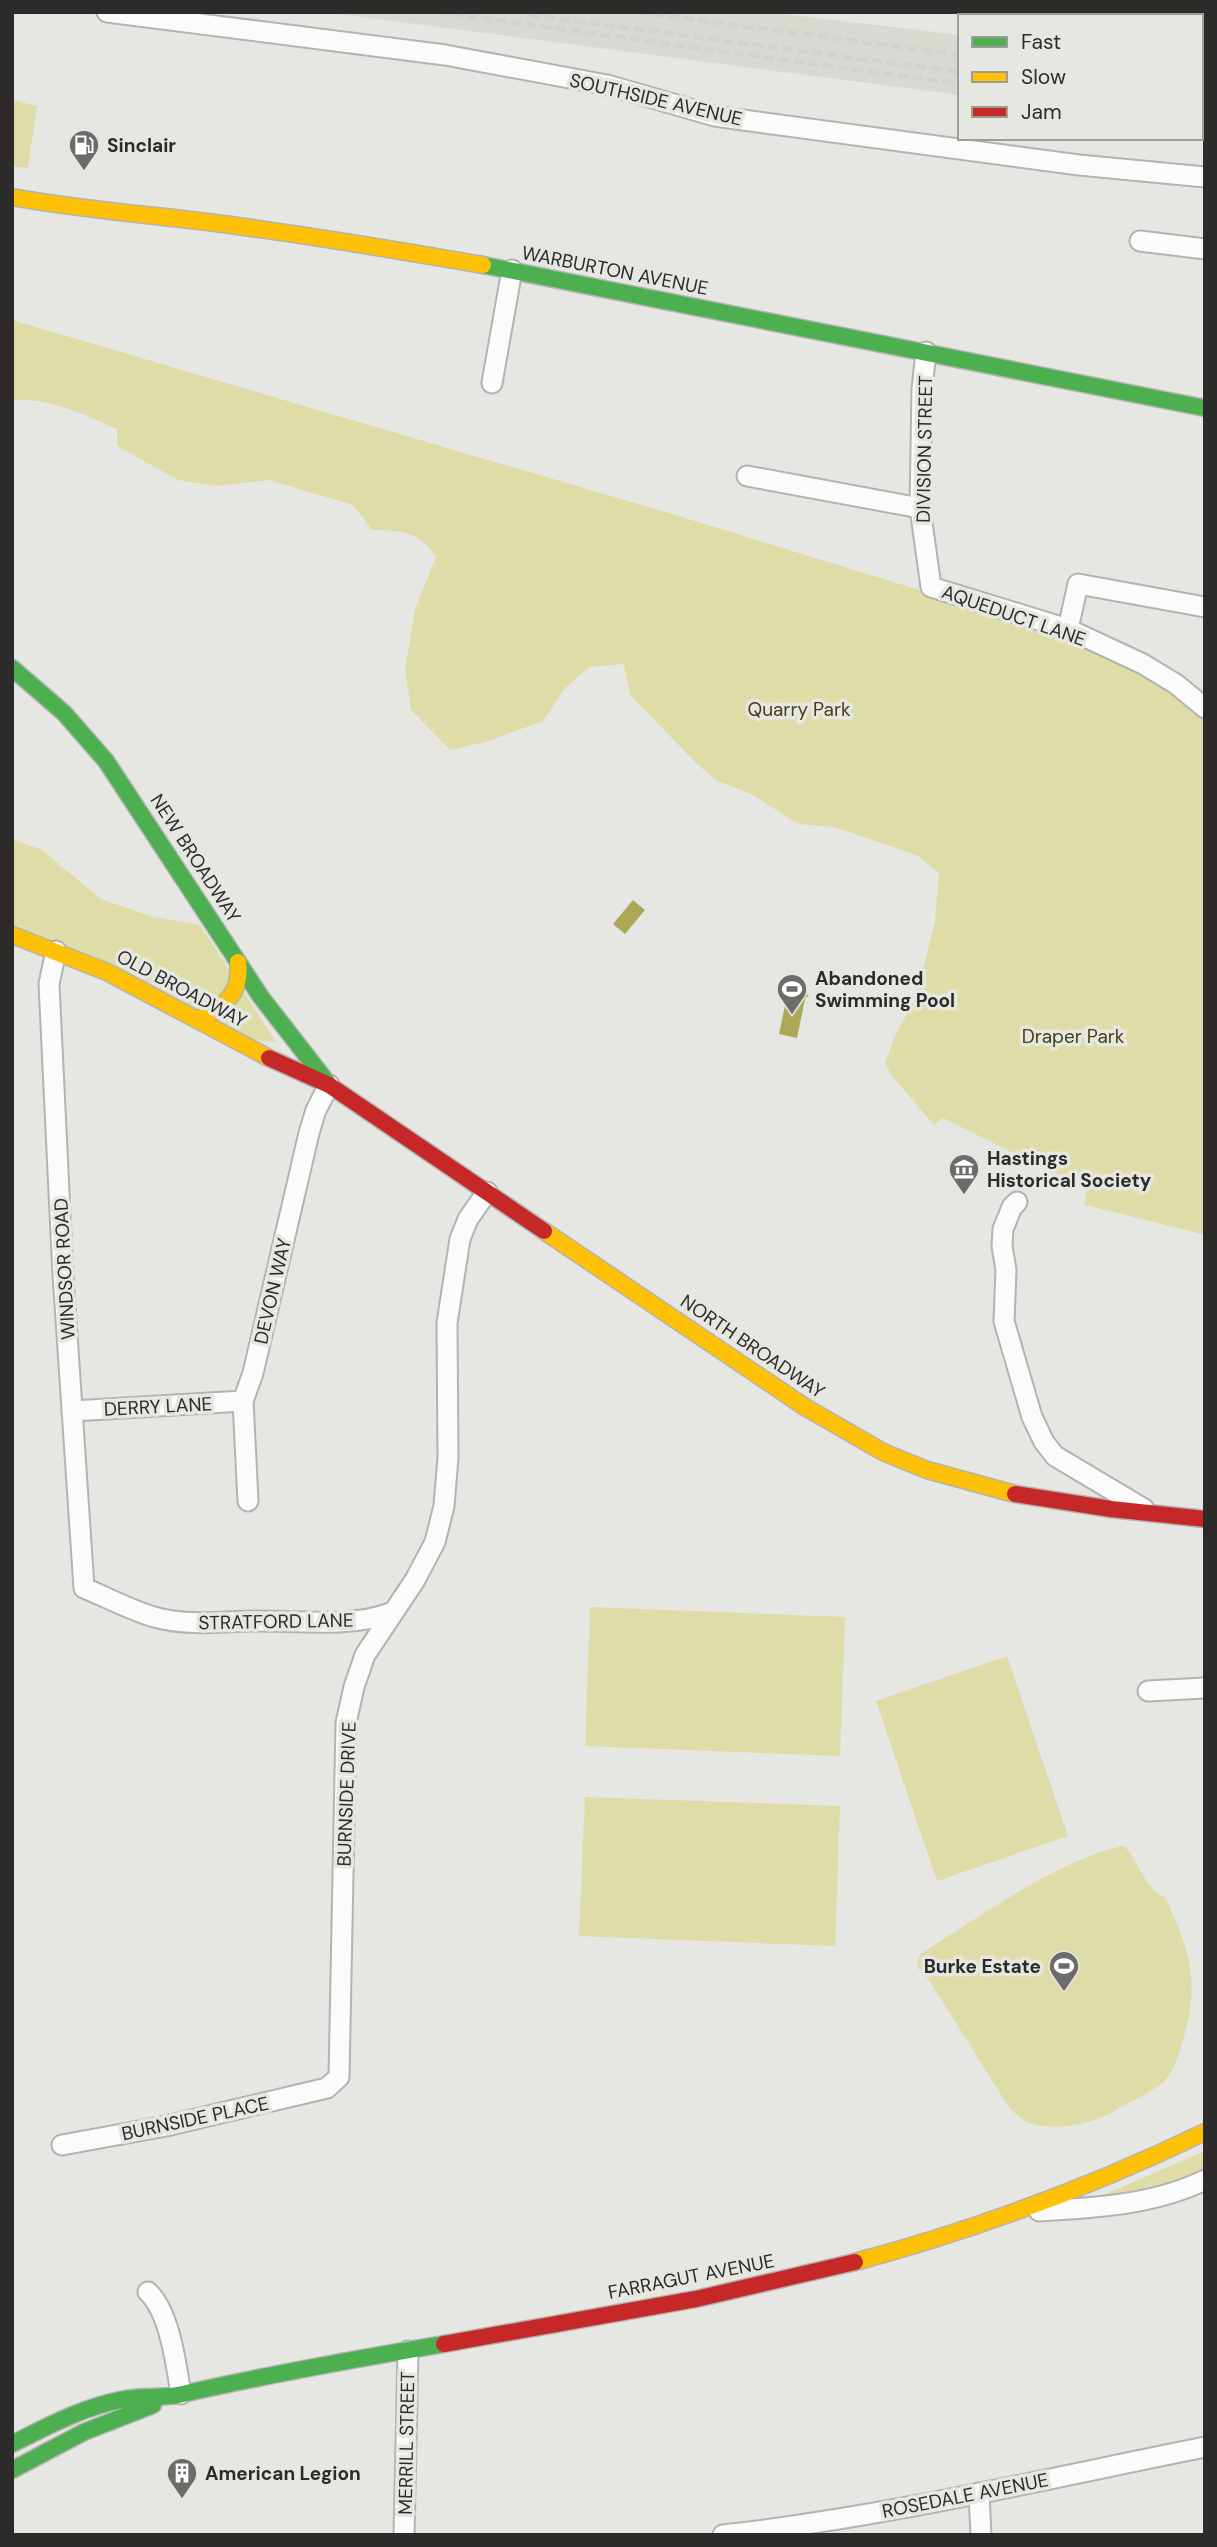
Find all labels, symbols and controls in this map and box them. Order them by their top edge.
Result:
legend [958,14,1203,140]
text: Fast [1021,28,1061,56]
text: Slow [1021,63,1066,91]
street label: SOUTHSIDE AVENUE [567,67,745,132]
text: Jam [1021,98,1062,126]
fuel station icon: Sinclair [67,128,101,172]
place label: Sinclair [107,133,176,158]
street label: WARBURTON AVENUE [519,240,710,301]
street label: DIVISION STREET [911,375,938,523]
street label: AQUEDUCT LANE [938,579,1089,652]
park label: Quarry Park [747,697,851,722]
street label: NEW BROADWAY [145,789,246,927]
street label: OLD BROADWAY [112,944,251,1033]
place label: Abandoned Swimming Pool [815,966,955,1013]
sports icon: Abandoned Swimming Pool [775,972,809,1016]
park label: Draper Park [1022,1024,1125,1049]
place label: Hastings Historical Society [987,1146,1152,1193]
museum icon: Hastings Historical Society [947,1152,981,1196]
street label: WINDSOR ROAD [48,1197,81,1340]
street label: DEVON WAY [248,1236,297,1347]
street label: NORTH BROADWAY [676,1289,830,1404]
street label: DERRY LANE [103,1391,213,1422]
street label: STRATFORD LANE [198,1608,354,1635]
street label: BURNSIDE DRIVE [331,1721,362,1867]
sports icon: Burke Estate [1047,1949,1081,1993]
place label: Burke Estate [924,1954,1041,1979]
street label: BURNSIDE PLACE [119,2091,271,2146]
street label: FARRAGUT AVENUE [606,2248,776,2305]
street label: MERRILL STREET [393,2371,420,2515]
building icon: American Legion [165,2456,199,2500]
place label: American Legion [205,2461,361,2486]
street label: ROSEDALE AVENUE [880,2467,1050,2524]

